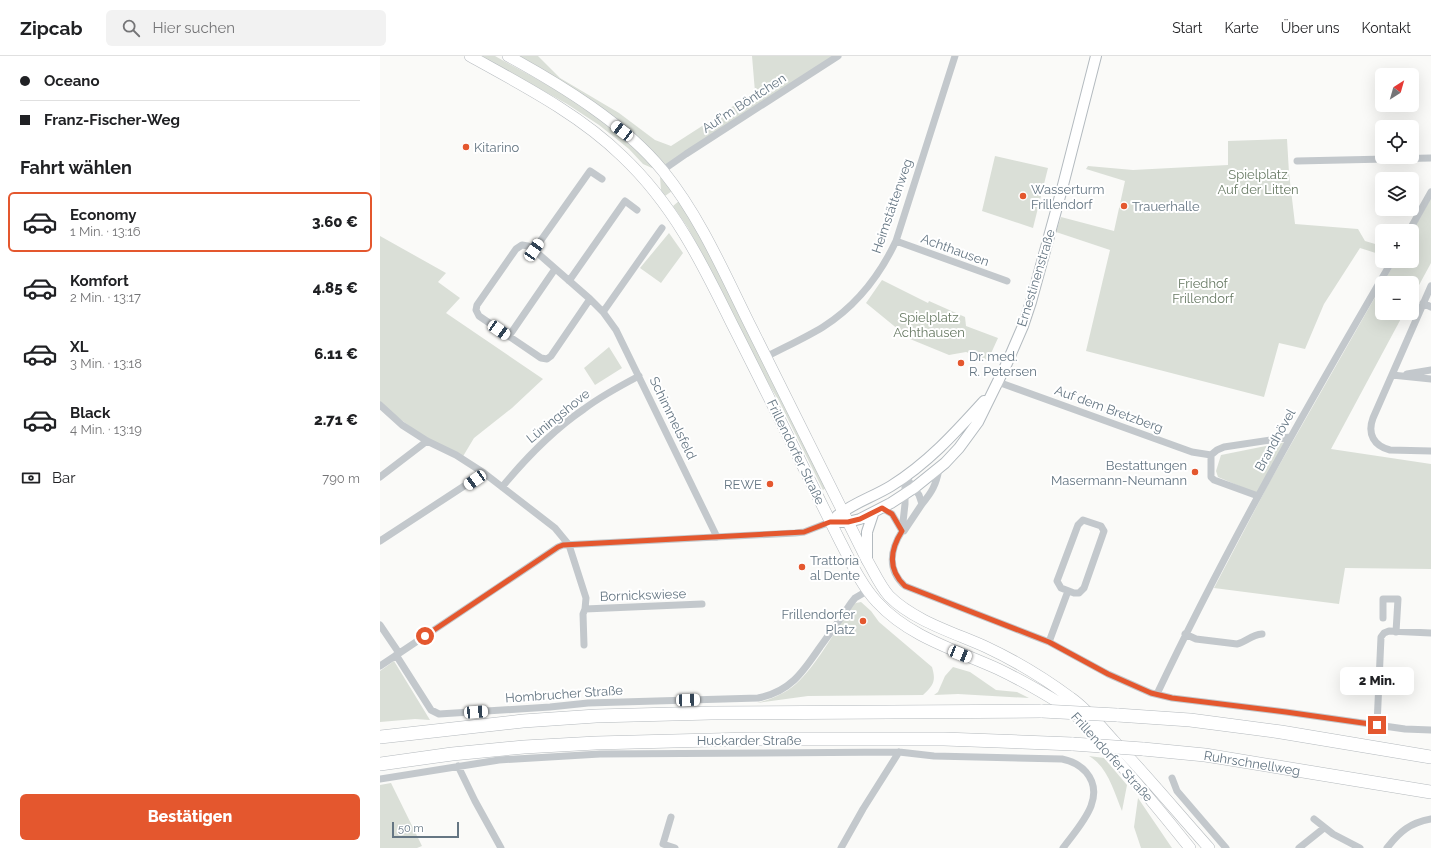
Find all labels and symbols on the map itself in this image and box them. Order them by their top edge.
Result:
north arrow [1375,68,1419,112]
street label: Auf'm Böntchen [699,70,789,136]
car [609,119,635,143]
place label: Kitarino [474,140,520,155]
marker: Kitarino [461,142,471,152]
street label: Heimstättenweg [869,157,915,255]
park label: Spielplatz Auf der Litten [1217,167,1299,197]
place label: Wasserturm Frillendorf [1031,182,1104,212]
marker: Wasserturm Frillendorf [1018,191,1028,201]
place label: Trauerhalle [1132,199,1200,214]
marker: Trauerhalle [1119,201,1129,211]
street label: Ernestinenstraße [1014,227,1058,328]
street label: Achthausen [919,231,991,269]
car [522,237,546,263]
park label: Friedhof Frillendorf [1172,276,1234,306]
park label: Spielplatz Achthausen [893,310,965,340]
car [486,318,512,342]
place label: Dr. med. R. Petersen [969,349,1037,379]
marker: Dr. med. R. Petersen [956,358,966,368]
street label: Schimmelsfeld [647,374,699,462]
street label: Auf dem Bretzberg [1053,382,1165,436]
street label: Lüningshove [523,386,593,446]
street label: Frillendorfer Straße [764,397,828,507]
street label: Brandhövel [1252,406,1298,474]
place label: Bestattungen Masermann-Neumann [1051,458,1187,488]
marker: Bestattungen Masermann-Neumann [1190,467,1200,477]
car [462,468,488,492]
place label: REWE [724,477,762,492]
marker: REWE [765,479,775,489]
place label: Trattoria al Dente [810,553,860,583]
marker: Trattoria al Dente [797,562,807,572]
street label: Bornickswiese [600,586,687,604]
place label: Frillendorfer Platz [782,607,855,637]
marker: Frillendorfer Platz [858,616,868,626]
route start [416,627,434,645]
car [947,644,973,664]
callout: 2 Min. [1340,667,1414,695]
street label: Hombrucher Straße [505,682,624,706]
car [676,694,700,706]
car [464,705,488,719]
street label: Frillendorfer Straße [1068,709,1156,805]
route end [1368,716,1386,734]
street label: Huckarder Straße [697,733,802,748]
street label: Ruhrschnellweg [1203,747,1301,778]
scale bar [392,820,459,839]

